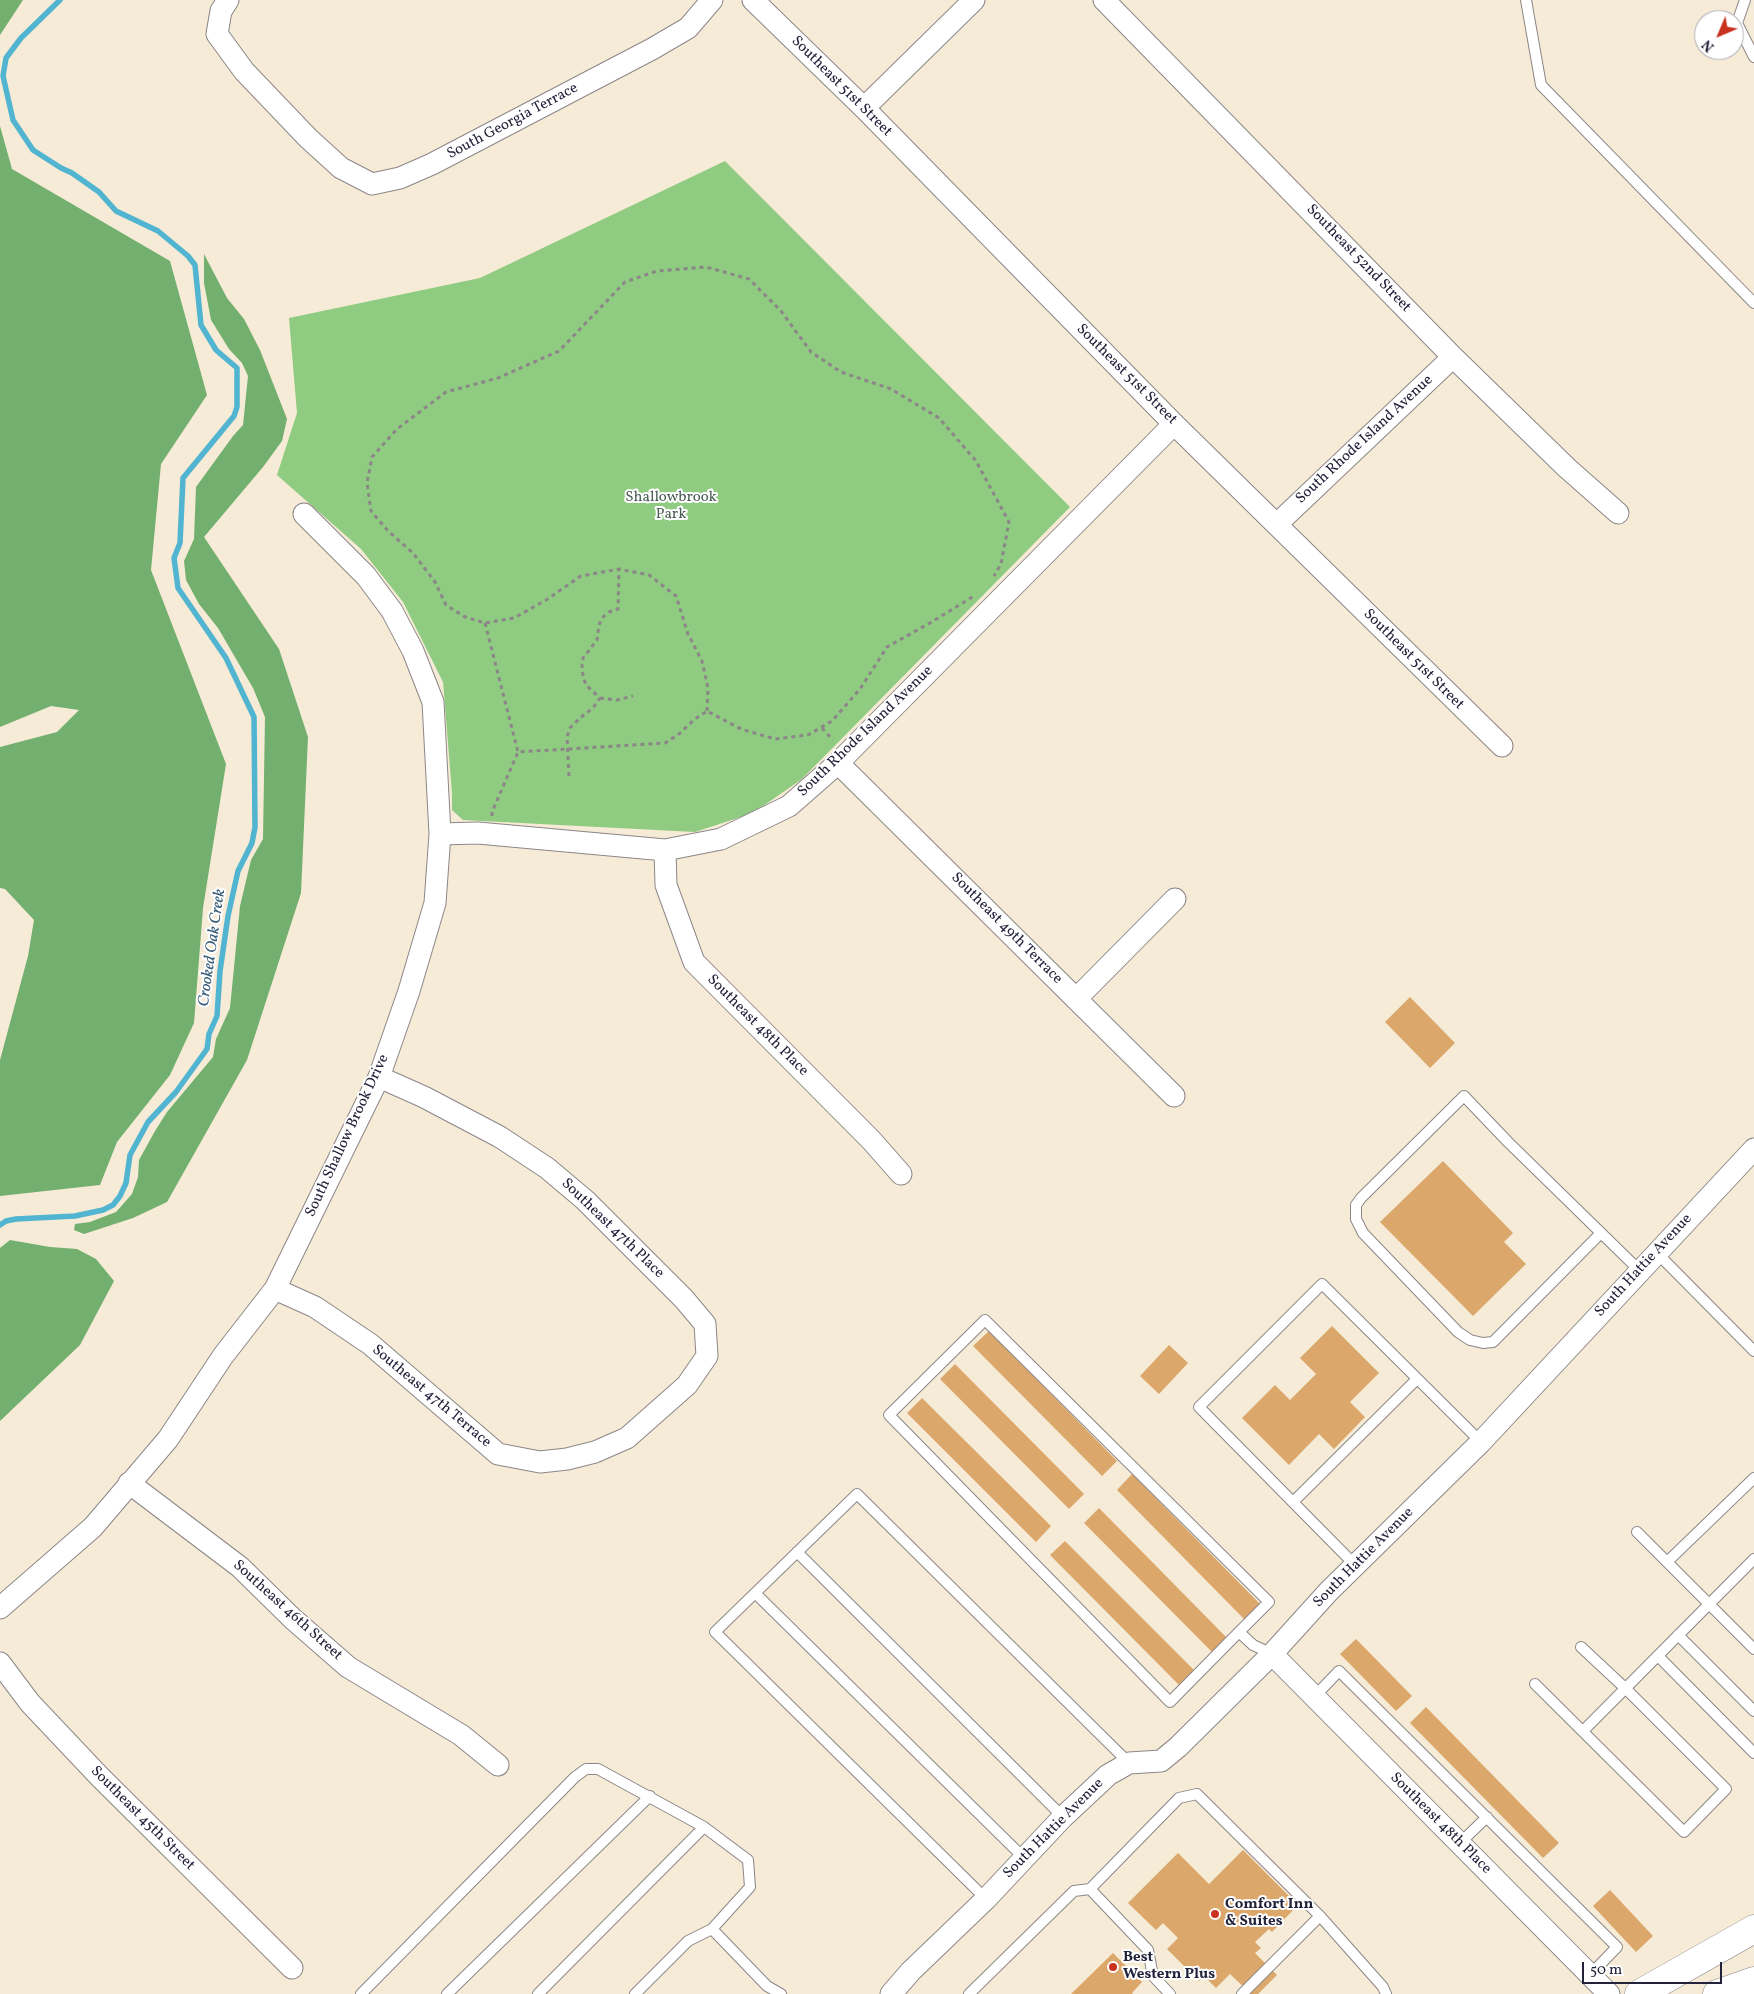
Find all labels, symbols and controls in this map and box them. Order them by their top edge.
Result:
north arrow [1694,10,1744,60]
street label: Southeast 51st Street [787,33,895,141]
text: N [1698,35,1719,56]
street label: South Georgia Terrace [444,80,582,164]
street label: Southeast 52nd Street [1302,201,1414,317]
street label: Southeast 51st Street [1072,321,1180,429]
street label: South Rhode Island Avenue [1293,372,1437,508]
park label: Shallowbrook Park [625,489,717,524]
street label: Southeast 51st Street [1359,606,1467,714]
street label: South Rhode Island Avenue [795,663,937,801]
street label: Southeast 49th Terrace [946,869,1066,989]
water label: Crooked Oak Creek [195,888,231,1008]
street label: Southeast 48th Place [702,971,812,1081]
street label: South Shallow Brook Drive [302,1052,394,1220]
street label: Southeast 47th Place [557,1175,667,1283]
street label: South Hattie Avenue [1592,1211,1696,1321]
street label: Southeast 47th Terrace [368,1342,494,1452]
street label: South Hattie Avenue [1310,1504,1418,1612]
street label: Southeast 46th Street [229,1557,345,1665]
street label: Southeast 45th Street [86,1763,198,1875]
street label: Southeast 48th Place [1385,1769,1495,1879]
street label: South Hattie Avenue [1000,1775,1108,1883]
place label: Comfort Inn & Suites [1225,1896,1313,1931]
marker: Comfort Inn & Suites [1209,1908,1221,1920]
place label: Best Western Plus [1123,1949,1215,1984]
scale bar [1584,1952,1724,1984]
text: 50 m [1590,1960,1622,1981]
marker: Best Western Plus [1107,1961,1119,1973]

